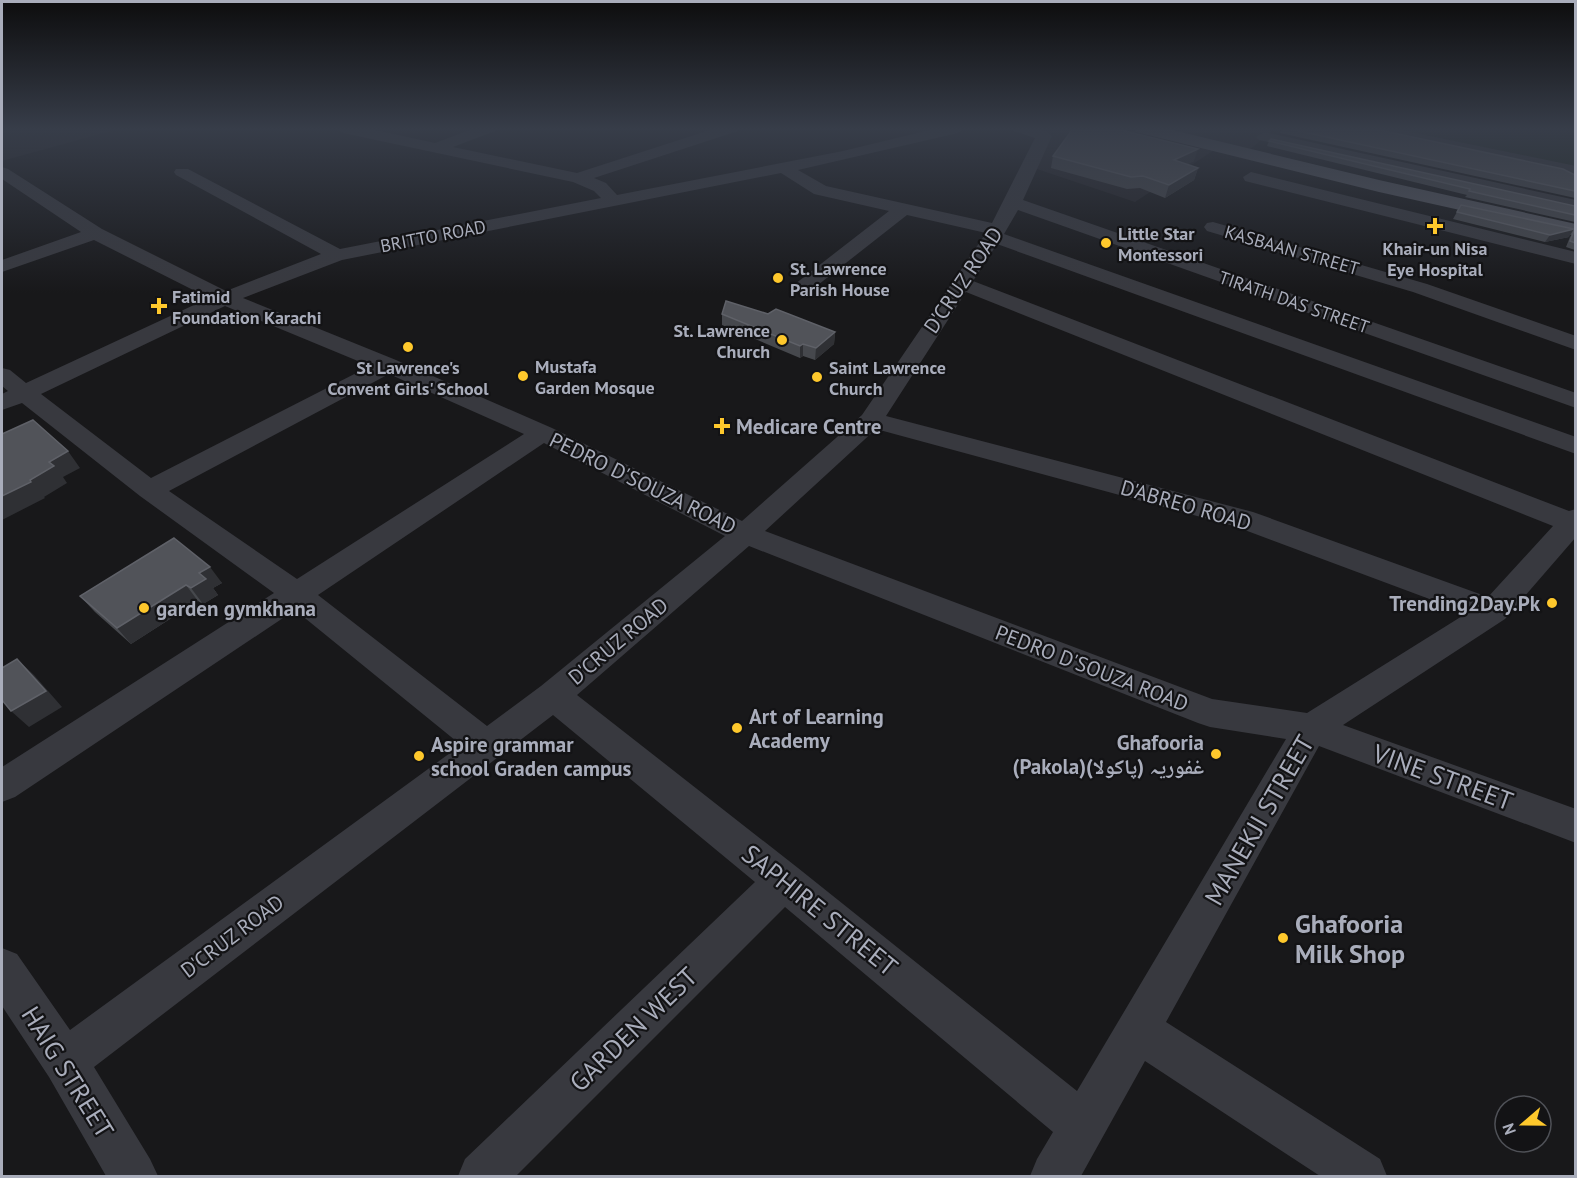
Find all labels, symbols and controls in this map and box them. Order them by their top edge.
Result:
street label: BRITTO ROAD [378,214,488,258]
marker: Khair-un Nisa Eye Hospital [1426,217,1444,235]
street label: KASBAAN STREET [1222,220,1362,280]
street label: D'CRUZ ROAD [918,222,1008,338]
place label: Little Star Montessori [1118,222,1203,266]
marker: Little Star Montessori [1099,236,1113,250]
place label: Khair-un Nisa Eye Hospital [1383,237,1487,281]
place label: St. Lawrence Parish House [790,257,890,301]
street label: TIRATH DAS STREET [1216,265,1372,339]
marker: St. Lawrence Parish House [771,271,785,285]
place label: Fatimid Foundation Karachi [172,285,322,329]
marker: Fatimid Foundation Karachi [150,297,168,315]
place label: St. Lawrence Church [673,319,770,363]
marker: St. Lawrence Church [775,333,789,347]
marker: St Lawrence's Convent Girls' School [401,340,415,354]
place label: Mustafa Garden Mosque [535,355,655,399]
place label: St Lawrence's Convent Girls' School [327,356,489,400]
place label: Saint Lawrence Church [829,356,946,400]
marker: Mustafa Garden Mosque [516,369,530,383]
marker: Saint Lawrence Church [810,370,824,384]
place label: Medicare Centre [736,413,882,440]
marker: Medicare Centre [713,417,731,435]
street label: PEDRO D'SOUZA ROAD [545,426,741,540]
street label: D'ABREO ROAD [1118,473,1254,537]
place label: Trending2Day.Pk [1389,590,1541,617]
street label: D'CRUZ ROAD [562,591,674,691]
place label: garden gymkhana [156,595,316,622]
marker: Trending2Day.Pk [1545,596,1559,610]
marker: garden gymkhana [137,601,151,615]
street label: PEDRO D'SOUZA ROAD [992,619,1192,717]
place label: Art of Learning Academy [749,703,884,754]
marker: Art of Learning Academy [730,721,744,735]
place label: Ghafooria (Pakola)غفوریہ (پاکولا) [1013,729,1204,780]
street label: MANEKJI STREET [1197,729,1321,911]
place label: Aspire grammar school Graden campus [431,731,632,782]
street label: VINE STREET [1367,736,1518,818]
marker: Ghafooria (Pakola)غفوریہ (پاکولا) [1209,747,1223,761]
marker: Aspire grammar school Graden campus [412,749,426,763]
street label: SAPHIRE STREET [735,837,905,983]
street label: D'CRUZ ROAD [175,888,289,984]
place label: Ghafooria Milk Shop [1295,907,1405,970]
marker: Ghafooria Milk Shop [1276,931,1290,945]
street label: GARDEN WEST [562,960,704,1098]
street label: HAIG STREET [14,1000,122,1144]
north arrow [1493,1094,1553,1154]
text: N [1498,1121,1520,1137]

